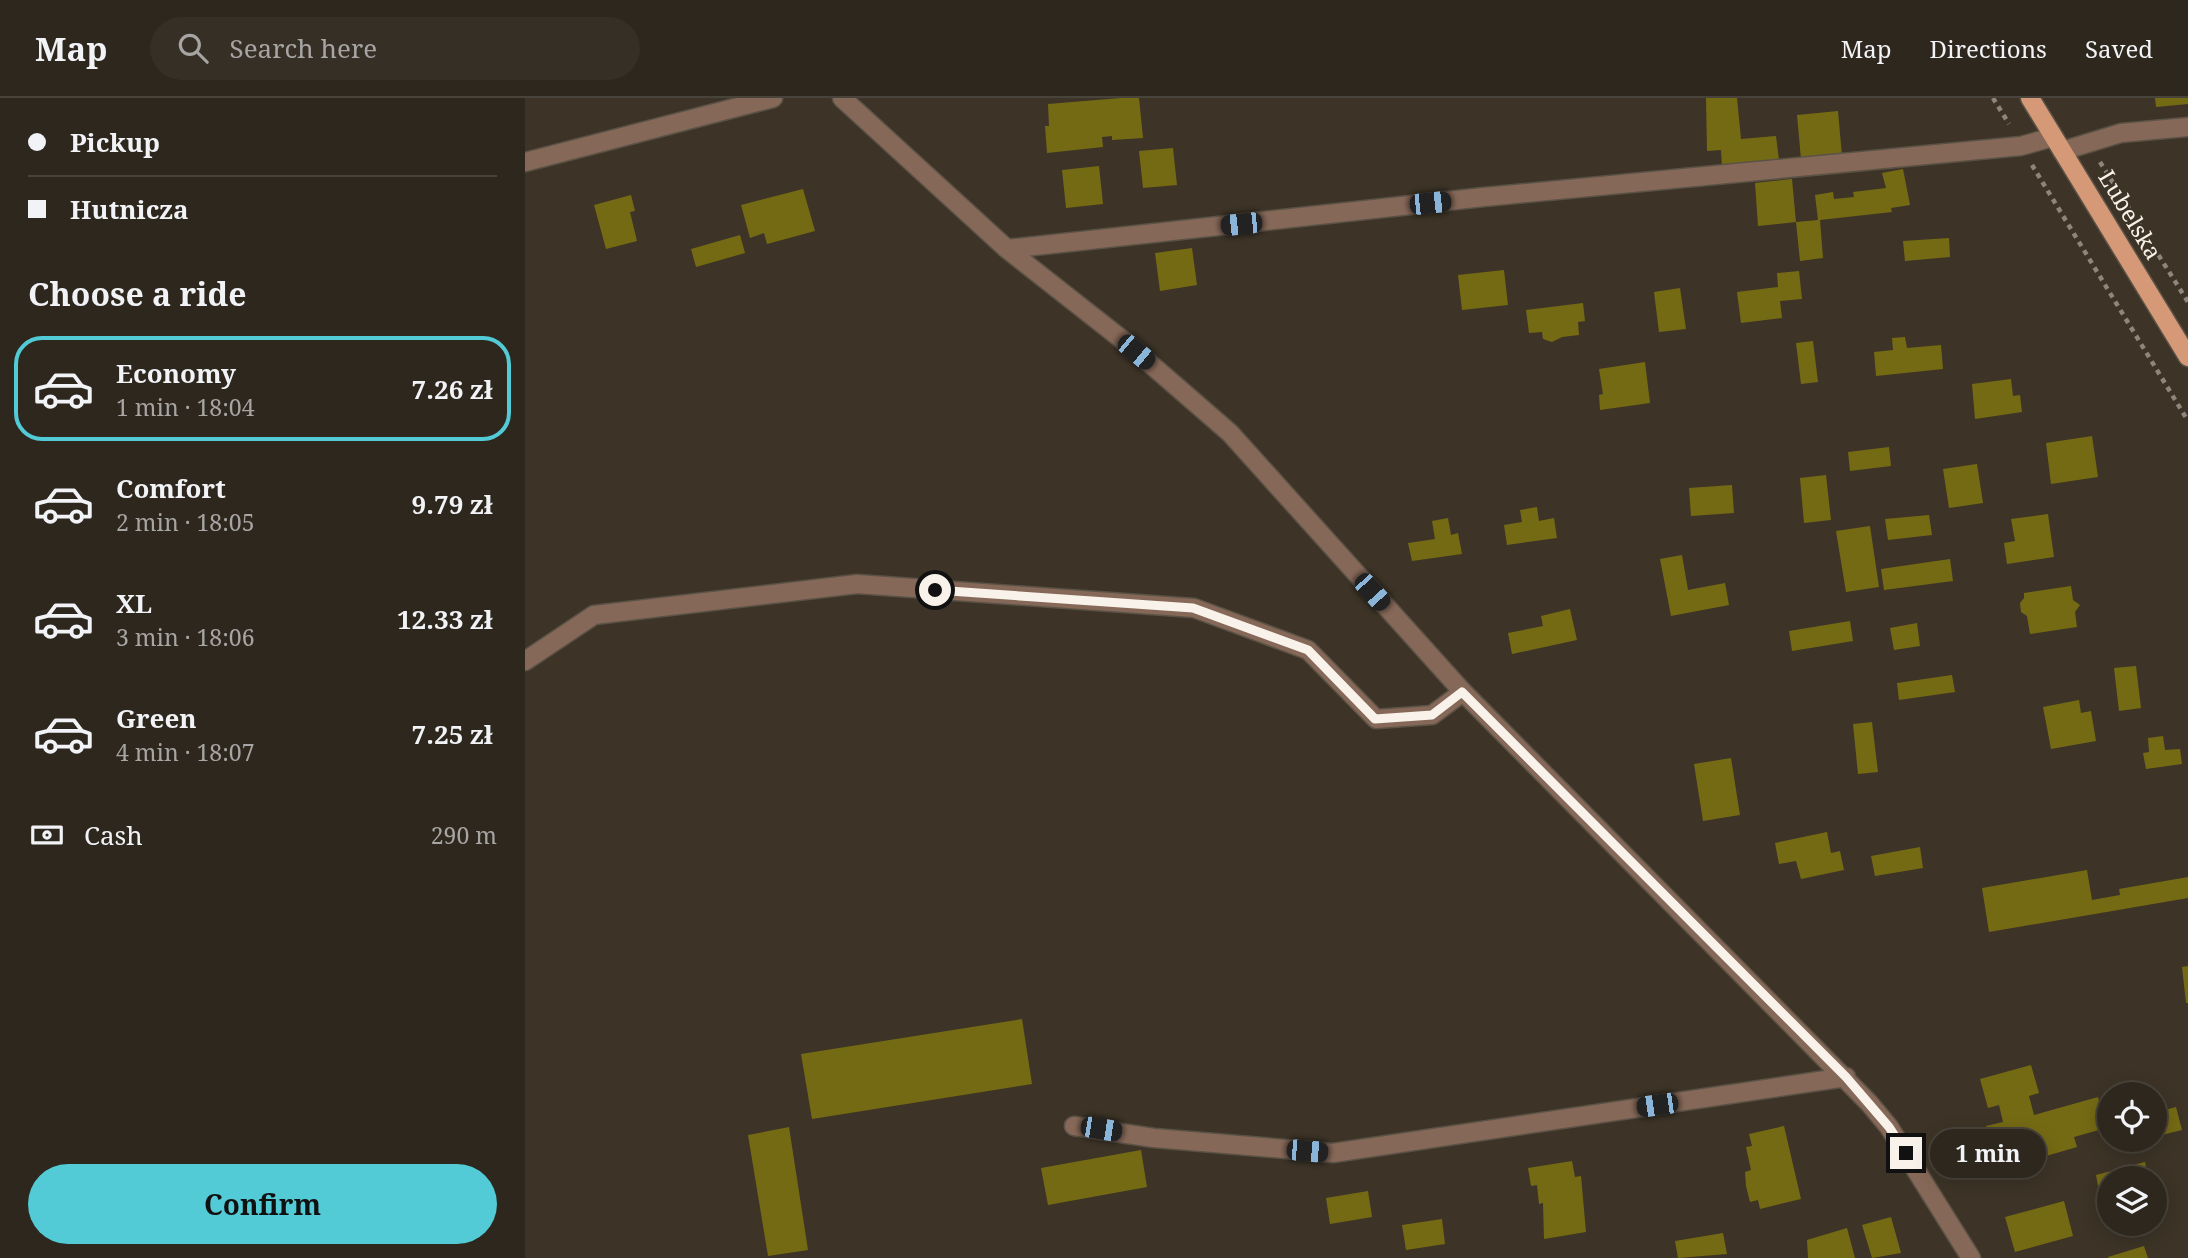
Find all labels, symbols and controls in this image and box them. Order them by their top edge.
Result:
search box [150,17,640,80]
text: Map [35,26,108,71]
icon: search [174,29,212,67]
text: Search here [230,30,377,66]
text: Map [1841,32,1892,65]
text: Directions [1930,32,2047,65]
text: Saved [2085,32,2153,65]
text: Pickup [70,124,160,160]
street label: Lubelska [2092,164,2170,265]
car [1409,190,1452,216]
text: Hutnicza [70,191,189,227]
car [1220,211,1263,237]
text: Choose a ride [28,272,247,315]
car [1114,330,1159,374]
text: Economy [116,355,236,391]
icon: car [32,357,95,420]
text: 7.26 zł [412,371,493,407]
text: 1 min · 18:04 [116,391,254,423]
text: Comfort [116,470,226,506]
icon: car [32,472,95,535]
text: 9.79 zł [412,486,493,522]
text: 2 min · 18:05 [116,506,254,538]
car [1351,569,1394,615]
route start [919,574,951,606]
text: XL [116,585,152,621]
icon: car [32,587,95,650]
text: 12.33 zł [397,601,493,637]
text: 3 min · 18:06 [116,621,254,653]
text: Green [116,700,197,736]
icon: car [32,702,95,765]
text: 7.25 zł [412,716,493,752]
text: 4 min · 18:07 [116,736,254,768]
icon: cash [28,816,66,854]
text: Cash [84,817,143,853]
text: 290 m [431,819,497,851]
map controls [2097,1082,2167,1236]
button: locate [2097,1082,2167,1152]
car [1635,1092,1680,1118]
car [1079,1115,1124,1143]
callout: 1 min [1931,1128,2046,1178]
route end [1890,1137,1922,1169]
text: 1 min [1955,1137,2021,1169]
car [1286,1139,1329,1163]
button: Confirm [28,1164,497,1244]
button: layers [2097,1166,2167,1236]

